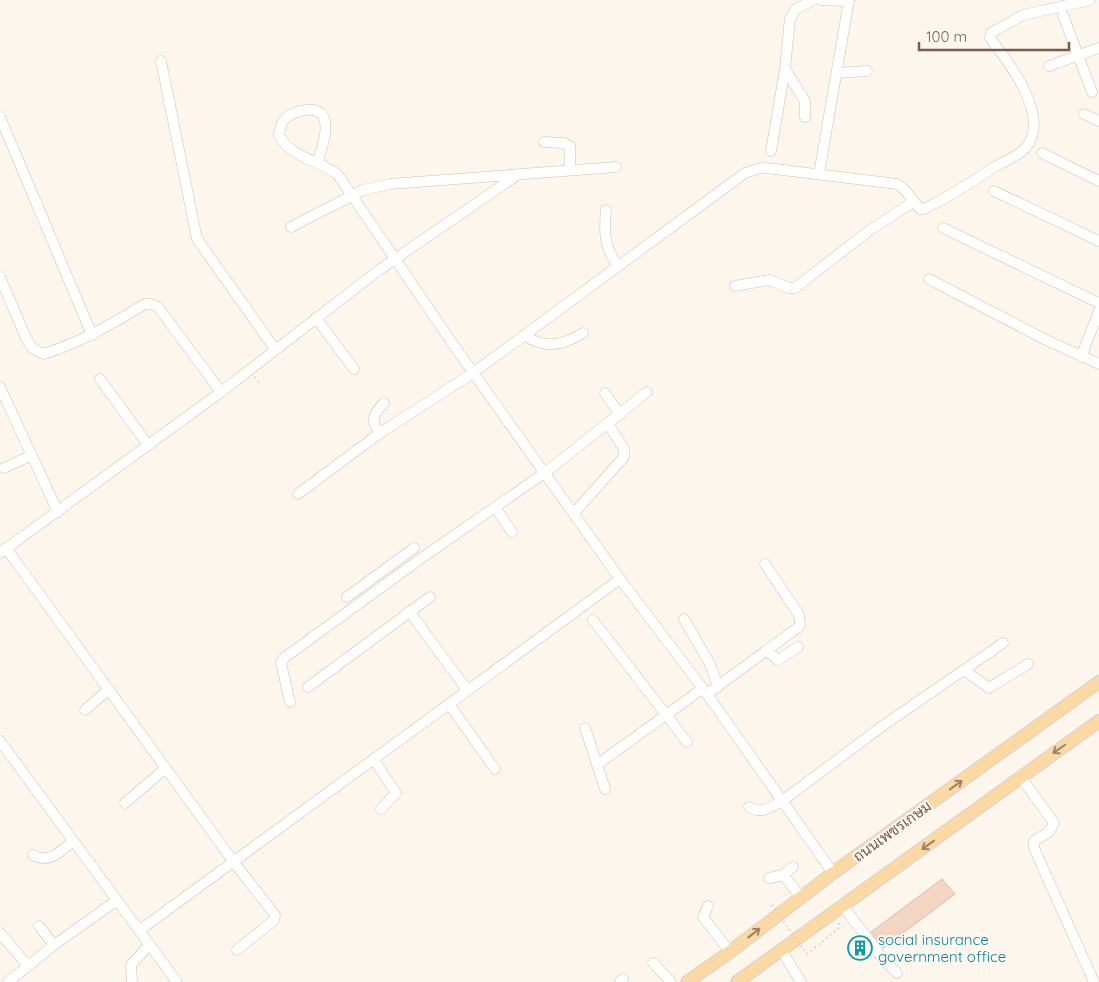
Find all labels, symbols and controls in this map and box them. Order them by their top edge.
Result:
scale bar [919,20,1069,52]
text: 100 m [926,27,967,46]
one-way arrow [1052,744,1066,754]
one-way arrow [949,780,963,790]
street label: ถนนเพชรเกษม [849,796,935,866]
one-way arrow [922,839,935,850]
one-way arrow [748,927,761,938]
place label: social insurance government office [878,930,1006,966]
building icon: social insurance government office [847,935,873,961]

